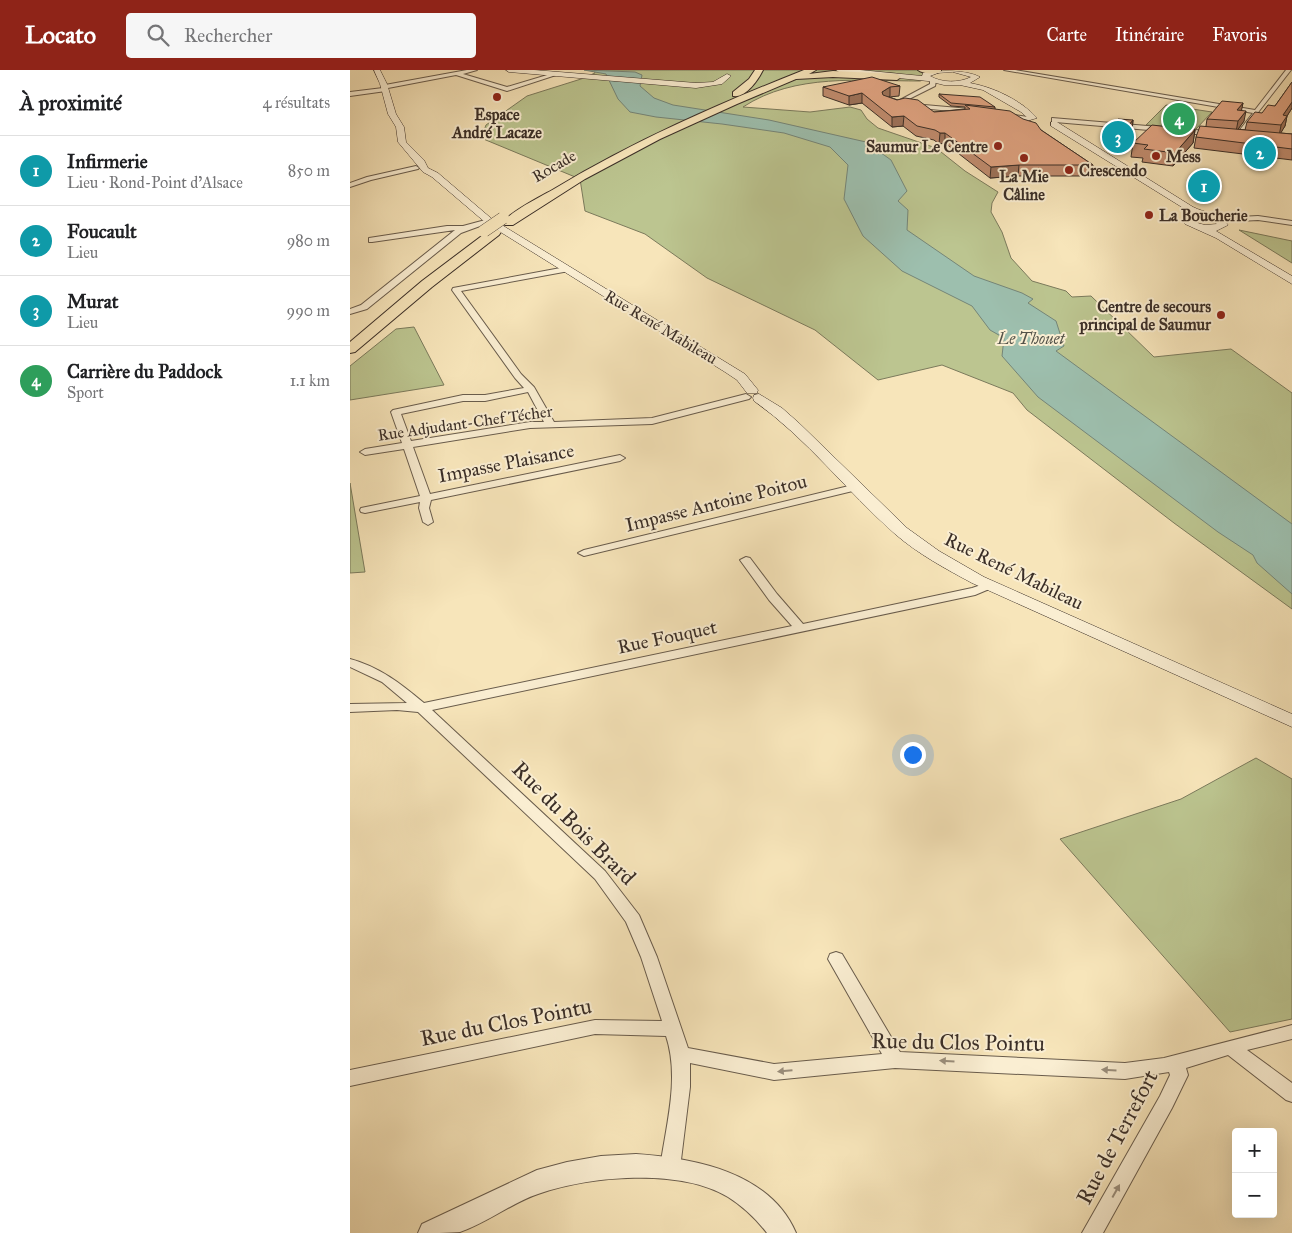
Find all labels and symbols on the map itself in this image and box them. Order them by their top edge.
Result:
marker: Espace André Lacaze [491,91,503,103]
pin: 4 [1163,100,1195,138]
place label: Espace André Lacaze [451,105,542,142]
pin: 3 [1102,118,1134,156]
pin: 2 [1244,134,1276,172]
place label: Saumur Le Centre [866,137,988,156]
marker: Saumur Le Centre [992,140,1004,152]
street label: Rocade [529,146,580,186]
place label: Mess [1166,147,1201,166]
marker: Mess [1150,150,1162,162]
marker: La Mie Câline [1018,152,1030,164]
place label: Crescendo [1079,161,1147,180]
marker: Crescendo [1063,164,1075,176]
place label: La Mie Câline [999,167,1049,204]
pin: 1 [1188,167,1220,205]
place label: La Boucherie [1159,206,1248,225]
marker: La Boucherie [1143,209,1155,221]
street label: Rue René Mabileau [601,286,721,368]
place label: Centre de secours principal de Saumur [1079,297,1212,335]
marker: Centre de secours principal de Saumur [1215,309,1227,321]
water label: Le Thouet [997,329,1065,348]
street label: Rue Adjudant-Chef Técher [376,401,554,445]
street label: Impasse Plaisance [436,439,576,487]
street label: Impasse Antoine Poitou [623,469,809,537]
street label: Rue René Mabileau [941,527,1087,615]
street label: Rue Fouquet [615,615,719,660]
your location [900,742,926,768]
street label: Rue du Bois Brard [506,755,642,891]
street label: Rue du Clos Pointu [418,992,594,1052]
street label: Rue du Clos Pointu [871,1027,1045,1057]
one-way arrow [939,1057,955,1065]
street label: Rue de Terrefort [1070,1065,1164,1209]
one-way arrow [1101,1066,1117,1074]
one-way arrow [777,1067,793,1075]
one-way arrow [1112,1183,1120,1198]

